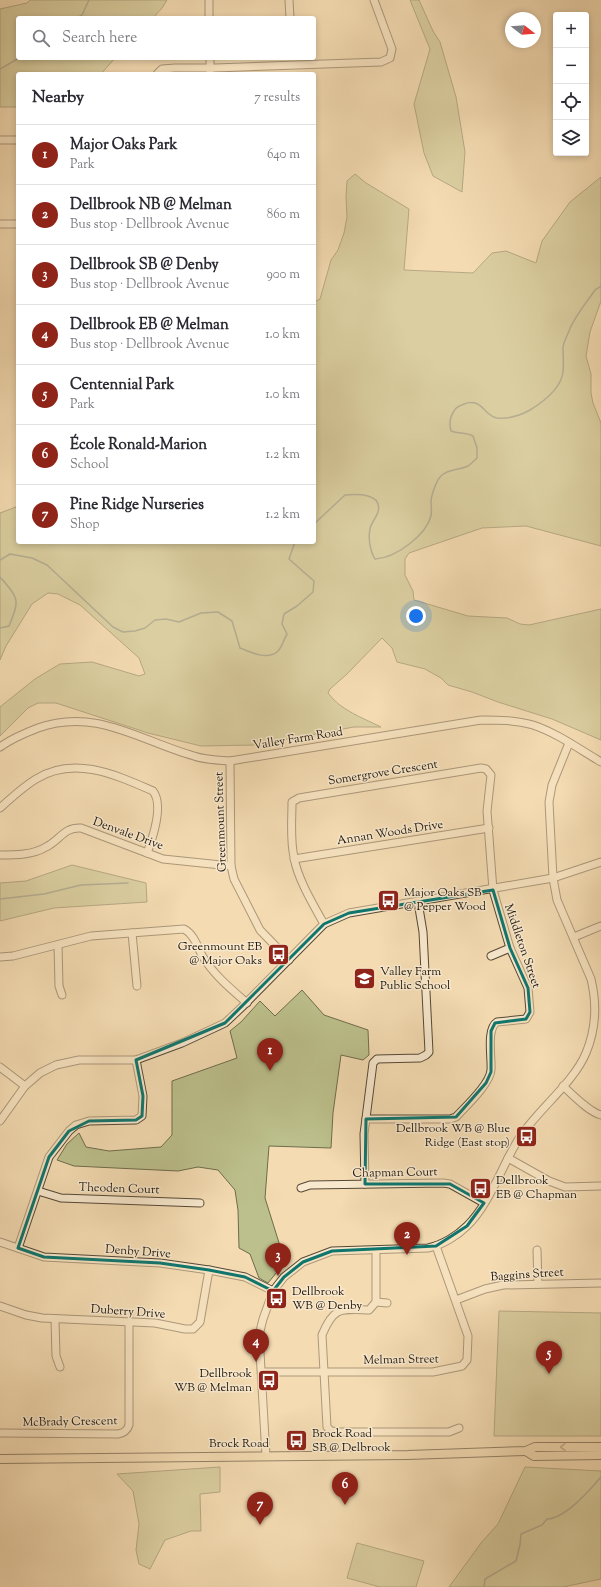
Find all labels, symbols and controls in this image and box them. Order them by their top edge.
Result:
north arrow [505,12,541,48]
map controls [553,12,589,156]
button: + [553,12,589,48]
search box [16,16,316,60]
icon: search [30,27,52,49]
text: Search here [62,28,137,49]
button: − [553,48,589,84]
button: locate [553,84,589,120]
text: Nearby [32,86,84,110]
text: 7 results [254,89,300,107]
button: layers [553,120,589,156]
text: Major Oaks Park [70,135,177,156]
text: 1 [43,146,47,164]
text: 640 m [267,146,300,164]
text: Park [70,156,95,174]
text: Dellbrook NB @ Melman [70,195,232,216]
text: 2 [42,206,48,224]
text: 860 m [267,206,300,224]
text: Bus stop · Dellbrook Avenue [70,216,229,234]
text: Dellbrook SB @ Denby [70,255,219,276]
text: 3 [42,266,48,284]
text: 900 m [266,266,300,284]
text: Bus stop · Dellbrook Avenue [70,276,229,294]
text: Dellbrook EB @ Melman [70,315,229,336]
text: 4 [42,326,48,344]
text: 1.0 km [265,326,300,344]
text: Bus stop · Dellbrook Avenue [70,336,229,354]
text: Centennial Park [70,375,174,396]
text: 5 [43,386,47,404]
text: 1.0 km [265,386,300,404]
text: Park [70,396,95,414]
text: École Ronald-Marion [70,435,207,456]
text: 6 [42,446,48,464]
text: 1.2 km [266,446,300,464]
text: School [70,456,109,474]
text: Pine Ridge Nurseries [70,495,204,516]
text: 7 [42,506,48,524]
text: 1.2 km [266,506,300,524]
text: Shop [70,516,99,534]
your location [406,606,426,626]
street label: Valley Farm Road [252,723,344,755]
street label: Somergrove Crescent [327,755,439,791]
street label: Greenmount Street [210,771,232,873]
street label: Denvale Drive [90,813,166,855]
street label: Annan Woods Drive [336,816,445,850]
place label: Major Oaks SB @ Pepper Wood [404,884,486,916]
bus stop icon: Major Oaks SB @ Pepper Wood [376,887,402,913]
street label: Middleton Street [499,902,545,990]
place label: Greenmount EB @ Major Oaks [178,938,262,970]
bus stop icon: Greenmount EB @ Major Oaks [265,941,291,967]
place label: Valley Farm Public School [380,963,451,995]
school or university icon: Valley Farm Public School [352,966,378,992]
pin: 1 [257,1038,283,1071]
place label: Dellbrook WB @ Blue Ridge (East stop) [396,1120,510,1152]
bus stop icon: Dellbrook WB @ Blue Ridge (East stop) [513,1123,539,1149]
street label: Chapman Court [352,1163,438,1183]
place label: Dellbrook EB @ Chapman [496,1172,577,1204]
bus stop icon: Dellbrook EB @ Chapman [468,1175,494,1201]
street label: Theoden Court [78,1179,160,1199]
pin: 2 [394,1222,420,1255]
street label: Denby Drive [105,1241,172,1263]
pin: 3 [265,1243,291,1276]
street label: Baggins Street [490,1263,564,1287]
place label: Dellbrook WB @ Denby [292,1283,362,1315]
bus stop icon: Dellbrook WB @ Denby [264,1286,290,1312]
street label: Duberry Drive [90,1300,166,1324]
pin: 4 [243,1329,269,1362]
pin: 5 [536,1341,562,1374]
street label: Melman Street [363,1350,439,1370]
place label: Dellbrook WB @ Melman [174,1365,252,1397]
bus stop icon: Dellbrook WB @ Melman [255,1368,281,1394]
street label: McBrady Crescent [22,1412,118,1432]
place label: Brock Road SB @ Delbrook [312,1425,391,1457]
bus stop icon: Brock Road SB @ Delbrook [283,1428,309,1454]
street label: Brock Road [209,1435,269,1453]
one-way arrow [560,1443,566,1451]
pin: 6 [332,1472,358,1505]
pin: 7 [247,1492,273,1525]

